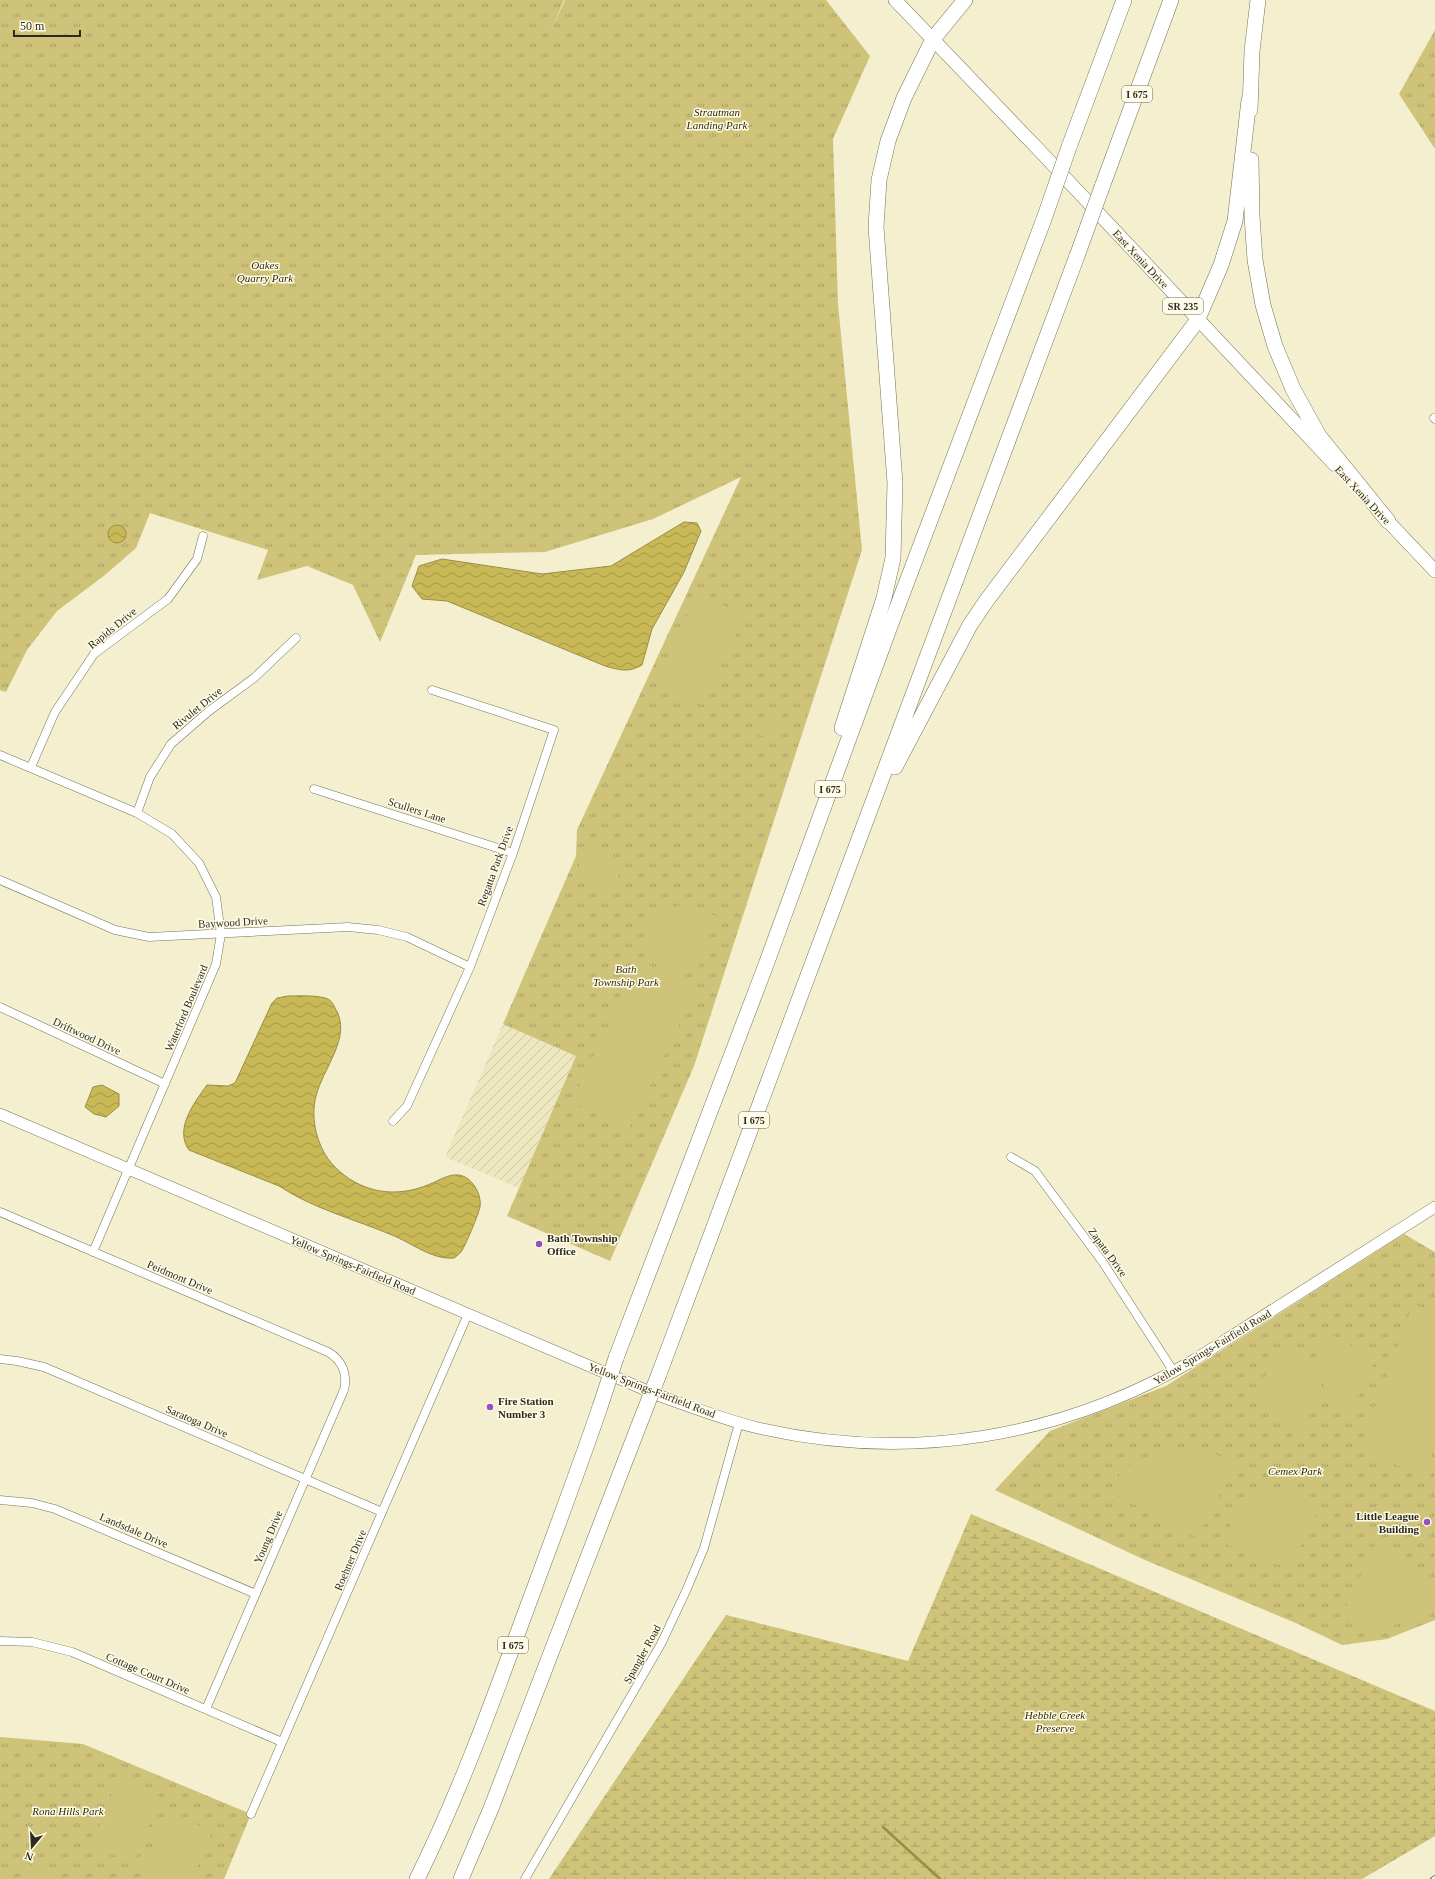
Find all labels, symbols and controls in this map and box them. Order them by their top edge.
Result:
scale bar [14,12,80,38]
text: 50 m [20,19,45,33]
road number: I 675 [1122,86,1152,102]
park label: Strautman Landing Park [686,106,749,131]
street label: East Xenia Drive [1111,227,1171,291]
park label: Oakes Quarry Park [237,259,294,284]
road number: SR 235 [1163,298,1203,314]
street label: East Xenia Drive [1333,463,1393,527]
street label: Rapids Drive [86,605,139,651]
street label: Rivulet Drive [170,684,224,732]
road number: I 675 [815,781,845,797]
street label: Scullers Lane [387,795,448,825]
street label: Regatta Park Drive [475,824,515,908]
street label: Baywood Drive [198,914,268,930]
street label: Waterford Boulevard [162,962,210,1053]
park label: Bath Township Park [593,963,660,988]
street label: Driftwood Drive [51,1015,123,1057]
road number: I 675 [739,1112,769,1128]
street label: Zapata Drive [1086,1225,1130,1279]
place label: Bath Township Office [547,1232,618,1257]
street label: Yellow Springs-Fairfield Road [288,1233,418,1297]
marker: Bath Township Office [534,1239,544,1249]
street label: Peidmont Drive [145,1258,215,1296]
street label: Yellow Springs-Fairfield Road [1151,1307,1273,1387]
street label: Yellow Springs-Fairfield Road [587,1360,718,1420]
place label: Fire Station Number 3 [498,1395,554,1420]
marker: Fire Station Number 3 [485,1402,495,1412]
street label: Saratoga Drive [164,1403,230,1440]
park label: Cemex Park [1268,1465,1323,1477]
street label: Young Drive [251,1508,285,1565]
street label: Landsdale Drive [98,1510,170,1550]
place label: Little League Building [1356,1510,1419,1535]
marker: Little League Building [1422,1517,1432,1527]
street label: Roehner Drive [332,1528,368,1592]
street label: Spangler Road [621,1622,663,1685]
road number: I 675 [498,1637,528,1653]
street label: Cottage Court Drive [104,1650,192,1696]
park label: Hebble Creek Preserve [1024,1709,1086,1734]
park label: Rona Hills Park [31,1805,105,1817]
north arrow [12,1827,52,1867]
text: N [23,1850,35,1863]

